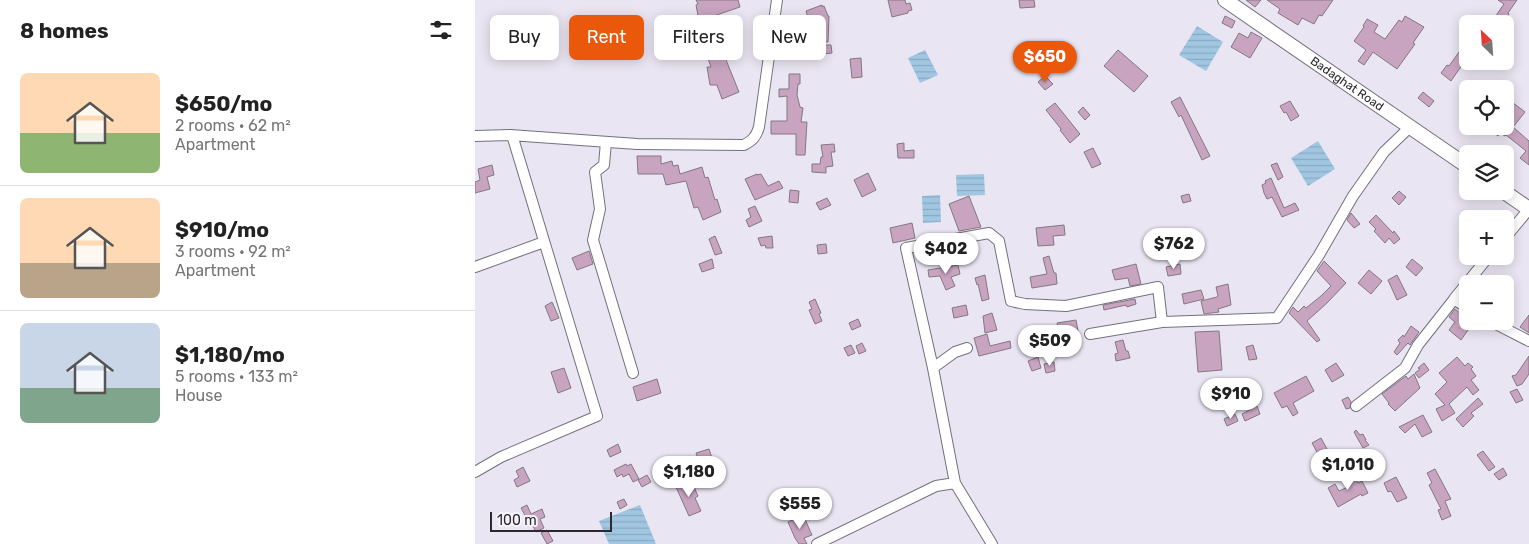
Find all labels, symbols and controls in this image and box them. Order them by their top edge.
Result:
chip: Buy [490,15,559,60]
chip: Rent [569,15,644,60]
chip: Filters [654,15,743,60]
chip: New [753,15,826,60]
north arrow [1459,15,1514,70]
map controls [1459,15,1514,330]
icon: filters [427,16,455,44]
text: 8 homes [20,18,109,43]
pin: $650 [1015,41,1075,83]
text: $650 [1024,47,1066,66]
street label: Badaghat Road [1308,54,1386,114]
button: locate [1459,80,1514,135]
text: $650/mo [175,91,272,116]
icon: home [60,93,120,153]
text: 2 rooms · 62 m² [175,116,291,135]
text: Apartment [175,135,255,154]
button: layers [1459,145,1514,200]
button: + [1459,210,1514,265]
text: $910/mo [175,217,269,242]
icon: home [60,218,120,278]
pin: $762 [1144,228,1204,270]
pin: $402 [916,232,976,275]
text: $762 [1154,234,1194,253]
text: $402 [925,239,967,258]
text: 3 rooms · 92 m² [175,242,291,261]
text: Apartment [175,261,255,280]
button: − [1459,275,1514,330]
pin: $509 [1020,324,1080,367]
text: $509 [1029,331,1071,350]
text: $1,180/mo [175,342,285,367]
icon: home [60,343,120,403]
text: 5 rooms · 133 m² [175,367,298,386]
pin: $910 [1201,378,1261,420]
text: $910 [1211,384,1251,403]
text: House [175,386,222,405]
pin: $1,010 [1307,448,1389,491]
text: $1,010 [1322,455,1374,474]
pin: $1,180 [648,456,730,498]
text: $1,180 [663,462,715,481]
pin: $555 [770,488,830,530]
text: $555 [779,494,821,513]
scale bar [490,509,613,532]
text: 100 m [497,512,537,529]

